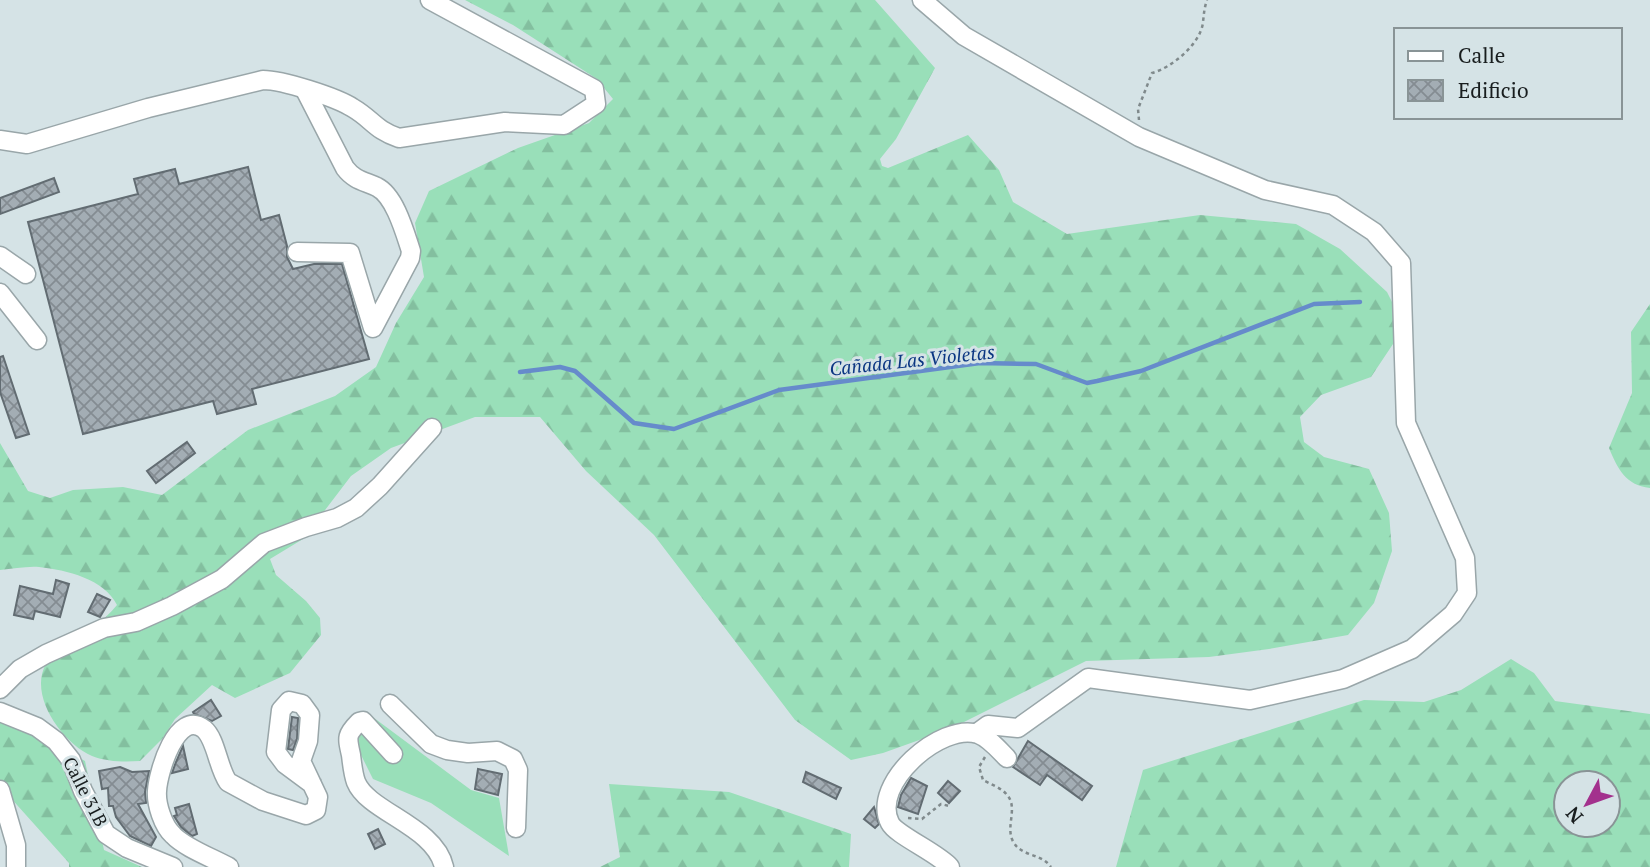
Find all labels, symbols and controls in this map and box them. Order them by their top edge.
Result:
legend [1394,28,1622,119]
text: Calle [1458,41,1505,69]
text: Edificio [1458,76,1529,104]
water label: Cañada Las Violetas [828,338,996,381]
street label: Calle 31B [58,753,114,831]
north arrow [1552,769,1622,839]
text: N [1559,801,1588,829]

